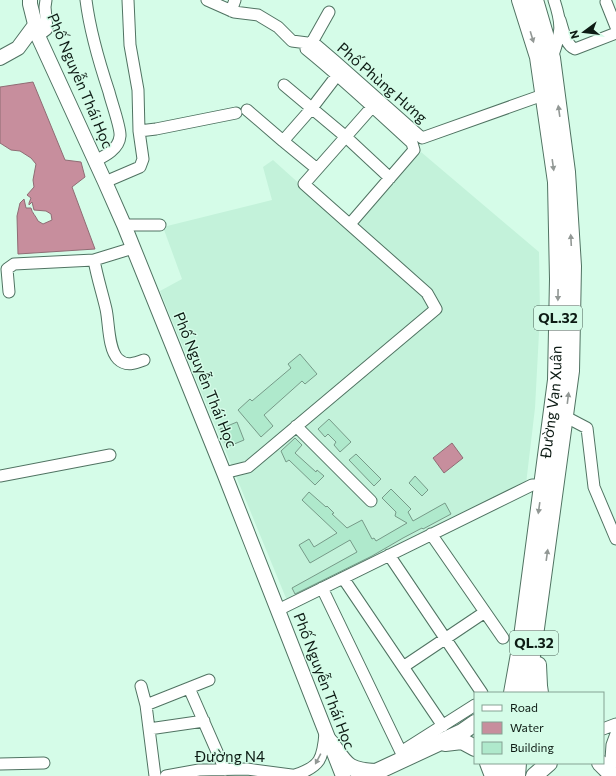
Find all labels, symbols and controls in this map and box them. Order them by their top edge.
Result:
street label: Phố Nguyễn Thái Học [44,10,118,151]
north arrow [564,12,604,52]
text: N [567,29,581,40]
one-way arrow [529,32,535,44]
street label: Phố Phùng Hưng [334,38,431,126]
one-way arrow [556,105,562,117]
one-way arrow [550,159,556,171]
one-way arrow [568,234,575,246]
one-way arrow [555,289,561,302]
road number: QL.32 [534,306,582,330]
street label: Phố Nguyễn Thái Học [170,309,241,450]
street label: Đường Vạn Xuân [536,345,565,460]
one-way arrow [565,392,571,404]
one-way arrow [536,502,542,514]
one-way arrow [544,549,550,561]
street label: Phố Nguyễn Thái Học [291,610,359,751]
road number: QL.32 [510,631,558,655]
legend [474,692,604,764]
text: Road [510,700,538,714]
text: Water [510,720,544,734]
text: Building [510,740,554,754]
street label: Đường N4 [194,747,265,765]
one-way arrow [315,753,322,765]

